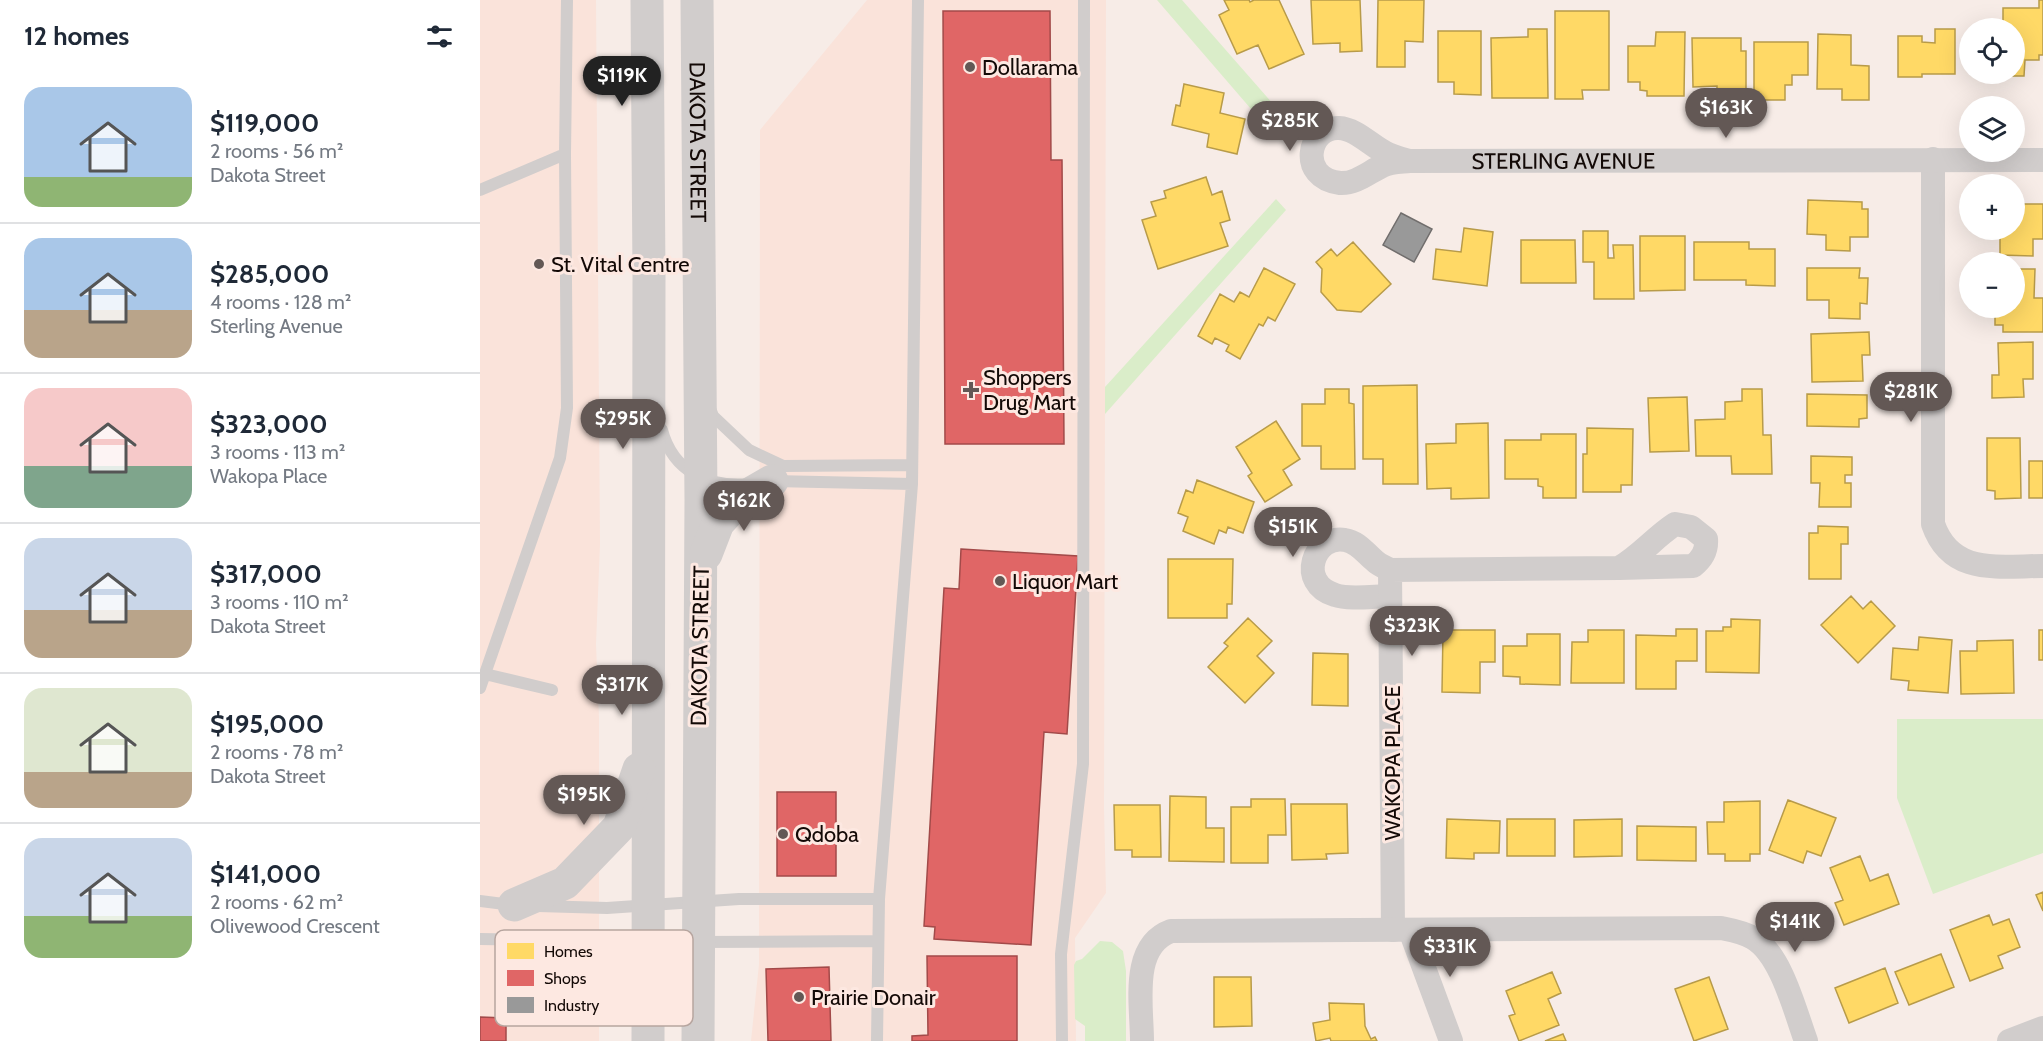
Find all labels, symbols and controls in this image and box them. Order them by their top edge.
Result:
map controls [1959,18,2025,318]
button: locate [1959,18,2025,84]
text: 12 homes [24,20,129,52]
icon: filters [423,20,456,53]
place label: Dollarama [982,54,1079,81]
pin: $119K [580,56,664,107]
marker: Dollarama [963,60,977,74]
street label: DAKOTA STREET [684,62,712,223]
text: $119K [597,63,647,87]
pin: $163K [1684,88,1768,139]
text: $163K [1699,95,1753,119]
button: layers [1959,96,2025,162]
pin: $285K [1248,101,1332,152]
text: $119,000 [210,107,319,139]
text: $285K [1261,108,1319,132]
icon: home [72,111,144,183]
text: 2 rooms · 56 m² [210,139,343,163]
street label: STERLING AVENUE [1471,147,1655,174]
text: Dakota Street [210,163,326,187]
button: + [1959,174,2025,240]
place label: St. Vital Centre [551,251,690,278]
button: − [1959,252,2025,318]
marker: St. Vital Centre [532,257,546,271]
text: $285,000 [210,258,329,290]
icon: home [72,262,144,334]
text: 4 rooms · 128 m² [210,290,352,314]
text: Sterling Avenue [210,314,343,338]
place label: Shoppers Drug Mart [983,364,1076,416]
pin: $281K [1869,372,1953,423]
text: $281K [1884,379,1938,403]
marker: Shoppers Drug Mart [964,383,978,397]
pin: $295K [581,399,665,450]
text: $295K [595,406,651,430]
text: $323,000 [210,408,328,440]
icon: home [72,412,144,484]
text: 3 rooms · 113 m² [210,440,346,464]
text: Wakopa Place [210,464,327,488]
pin: $162K [702,481,786,532]
text: $162K [717,488,771,512]
pin: $151K [1251,507,1335,558]
text: $151K [1268,514,1318,538]
text: $317,000 [210,558,322,590]
icon: home [72,562,144,634]
street label: DAKOTA STREET [685,565,715,726]
place label: Liquor Mart [1012,568,1119,595]
marker: Liquor Mart [993,574,1007,588]
text: 3 rooms · 110 m² [210,590,349,614]
pin: $323K [1370,606,1454,657]
text: $323K [1384,613,1440,637]
text: Dakota Street [210,614,326,638]
pin: $317K [580,665,664,716]
text: $317K [596,672,648,696]
street label: WAKOPA PLACE [1379,685,1406,841]
text: $195,000 [210,708,324,740]
icon: home [72,712,144,784]
text: 2 rooms · 78 m² [210,740,343,764]
text: Dakota Street [210,764,326,788]
pin: $195K [542,775,626,826]
text: $195K [557,782,611,806]
place label: Qdoba [795,821,859,848]
marker: Qdoba [776,827,790,841]
text: $141,000 [210,858,321,890]
icon: home [72,862,144,934]
text: 2 rooms · 62 m² [210,890,343,914]
pin: $141K [1753,902,1837,953]
text: $141K [1769,909,1821,933]
text: Olivewood Crescent [210,914,380,938]
pin: $331K [1408,927,1492,978]
legend [495,930,693,1026]
text: $331K [1423,934,1477,958]
text: Homes [544,942,593,961]
text: Shops [544,969,587,988]
place label: Prairie Donair [811,984,936,1011]
marker: Prairie Donair [792,990,806,1004]
text: Industry [544,996,599,1015]

